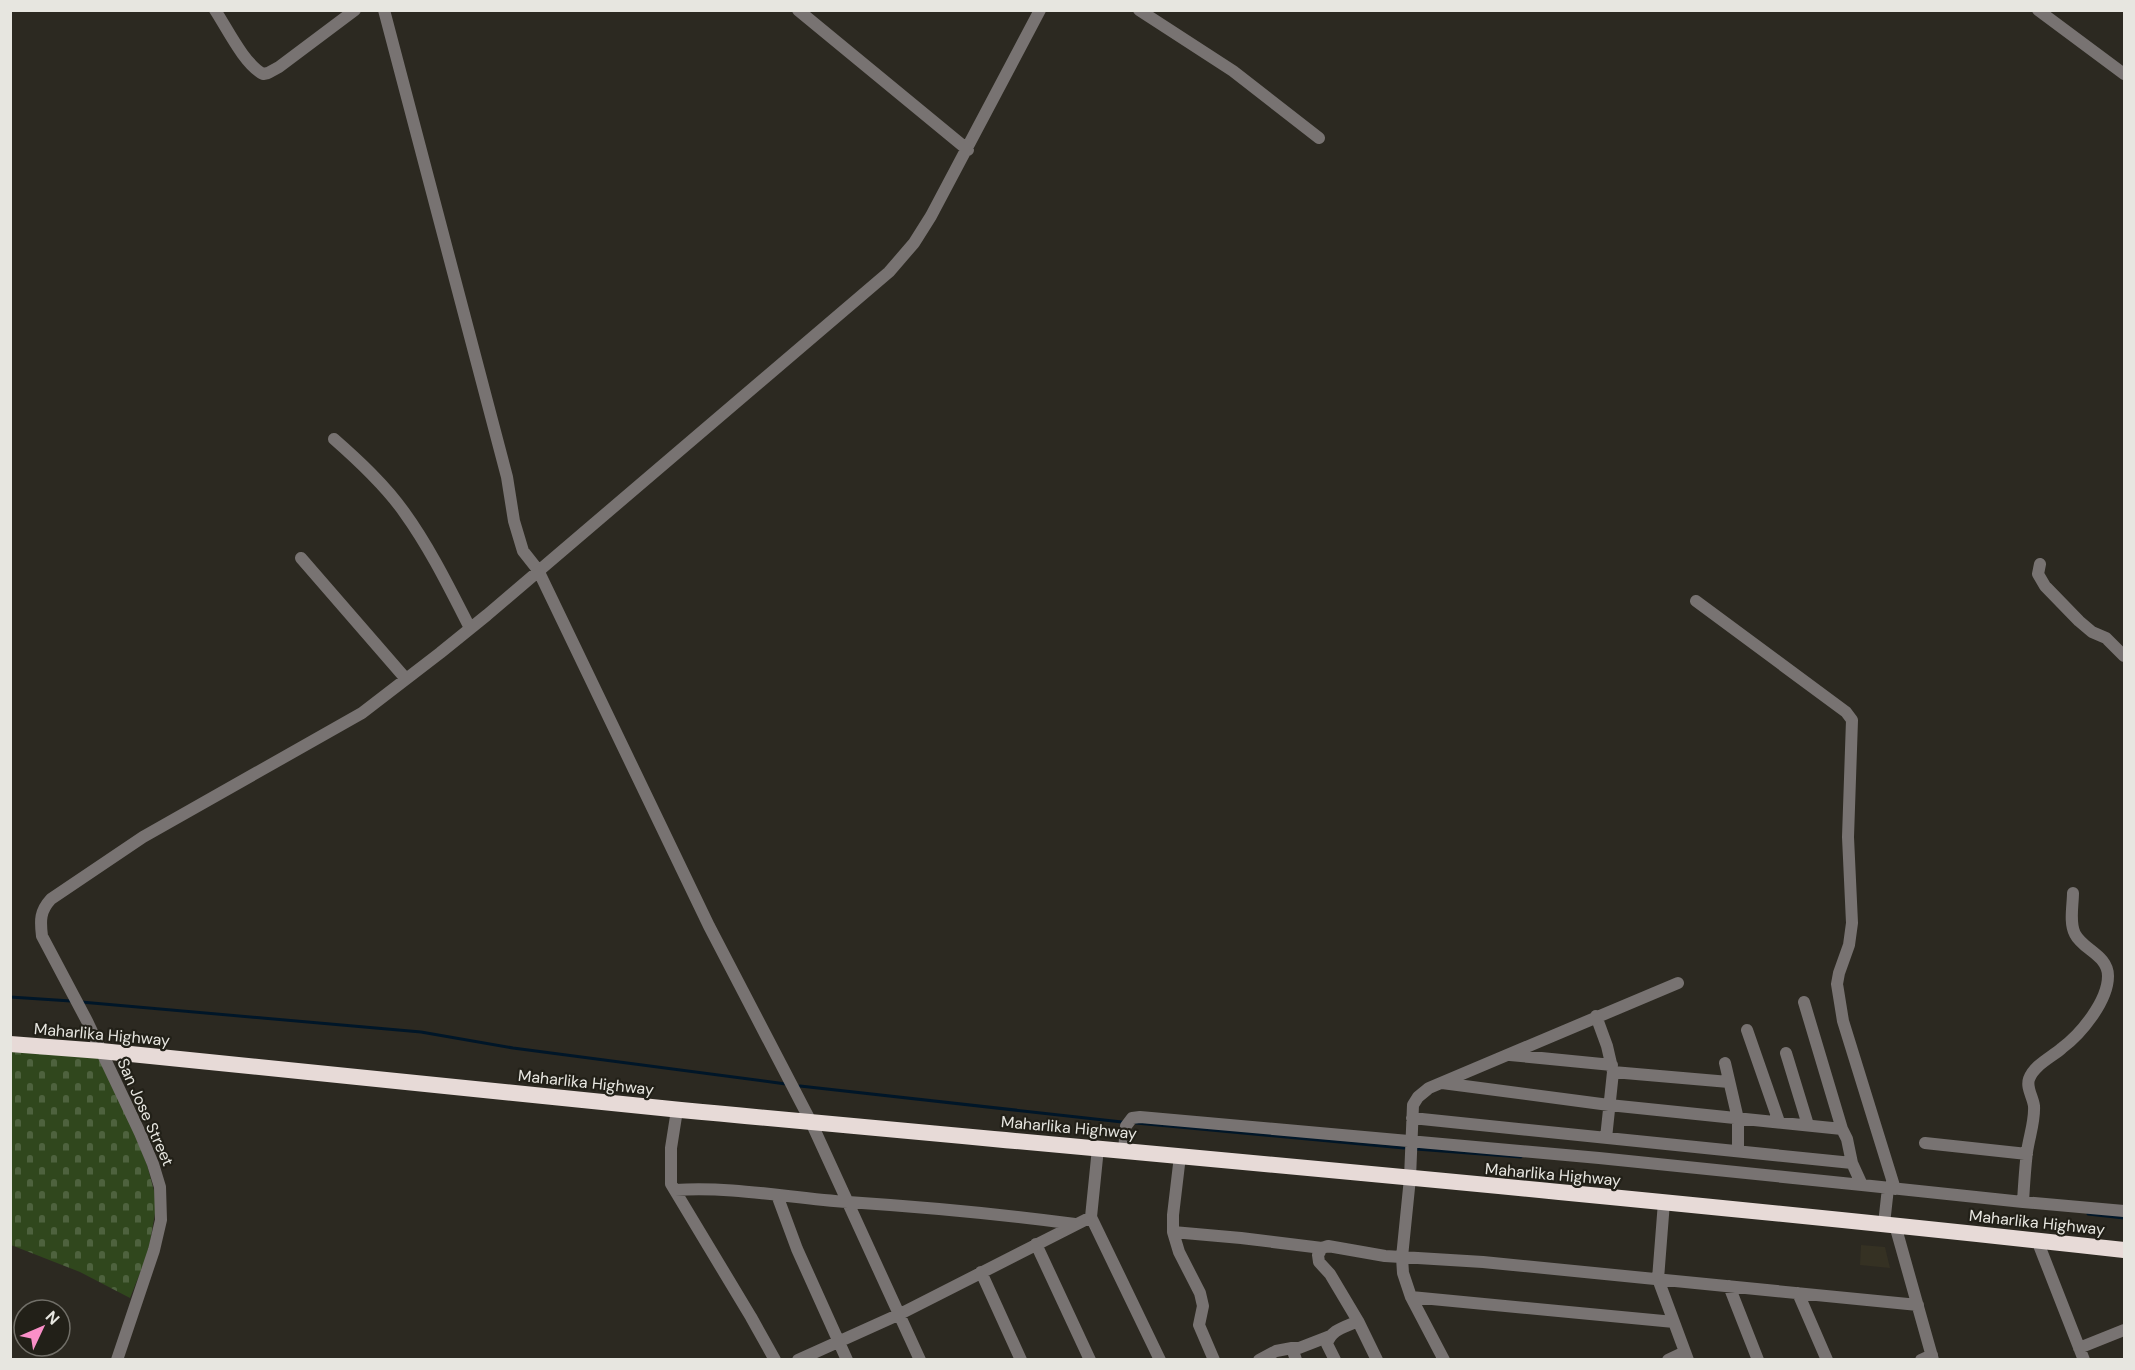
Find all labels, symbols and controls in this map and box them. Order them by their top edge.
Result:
street label: Maharlika Highway [33,1018,171,1051]
street label: San Jose Street [112,1055,179,1169]
street label: Maharlika Highway [517,1065,655,1100]
street label: Maharlika Highway [1000,1111,1138,1144]
street label: Maharlika Highway [1484,1158,1622,1191]
street label: Maharlika Highway [1968,1205,2106,1240]
north arrow [12,1298,72,1358]
text: N [41,1306,64,1329]

